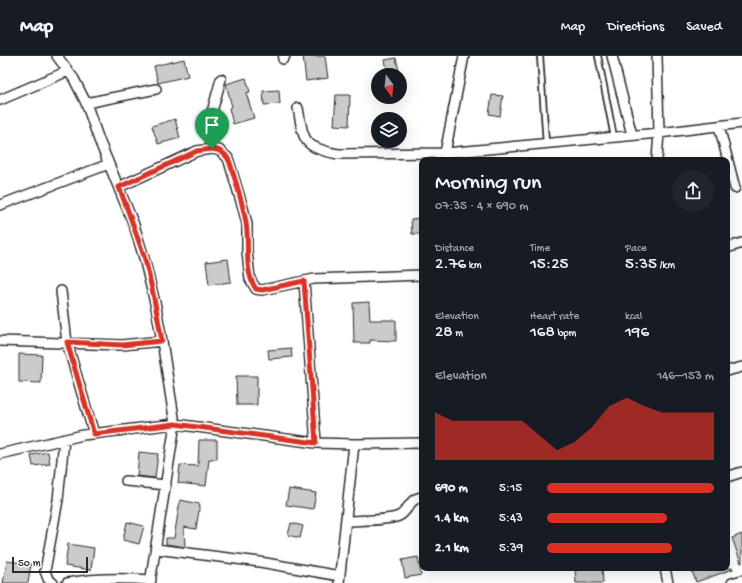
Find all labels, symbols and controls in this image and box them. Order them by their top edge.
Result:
text: Map [20,16,53,39]
text: Map [561,19,585,36]
text: Directions [607,19,664,36]
text: Saved [686,19,722,36]
north arrow [371,68,407,104]
map controls [371,68,407,148]
pin [195,108,229,149]
button: layers [371,112,407,148]
icon: arrive [201,114,223,136]
button: share [672,170,714,212]
text: Morning run [435,171,541,197]
text: 07:35 · 4 × 690 m [435,199,528,214]
text: Distance [435,243,474,255]
text: Time [530,243,550,255]
text: Pace [625,243,647,255]
text: 2.76 [435,255,466,275]
text: 15:25 [530,255,568,275]
text: 5:35 [625,255,657,275]
text: km [466,260,481,272]
text: /km [657,260,675,272]
text: Elevation [435,311,479,323]
text: Heart rate [530,311,579,323]
text: kcal [625,311,642,323]
text: 28 [435,323,453,343]
text: 168 [530,323,555,343]
text: 196 [625,323,649,343]
text: m [453,328,463,340]
text: bpm [555,328,576,340]
text: Elevation [435,369,487,384]
text: 146–153 m [657,369,714,384]
text: 690 m [435,481,468,496]
text: 5:15 [499,481,522,496]
text: 1.4 km [435,511,469,526]
text: 5:43 [499,511,523,526]
text: 2.1 km [435,541,469,556]
text: 5:39 [499,541,523,556]
scale bar [12,555,88,574]
text: 50 m [18,558,40,570]

